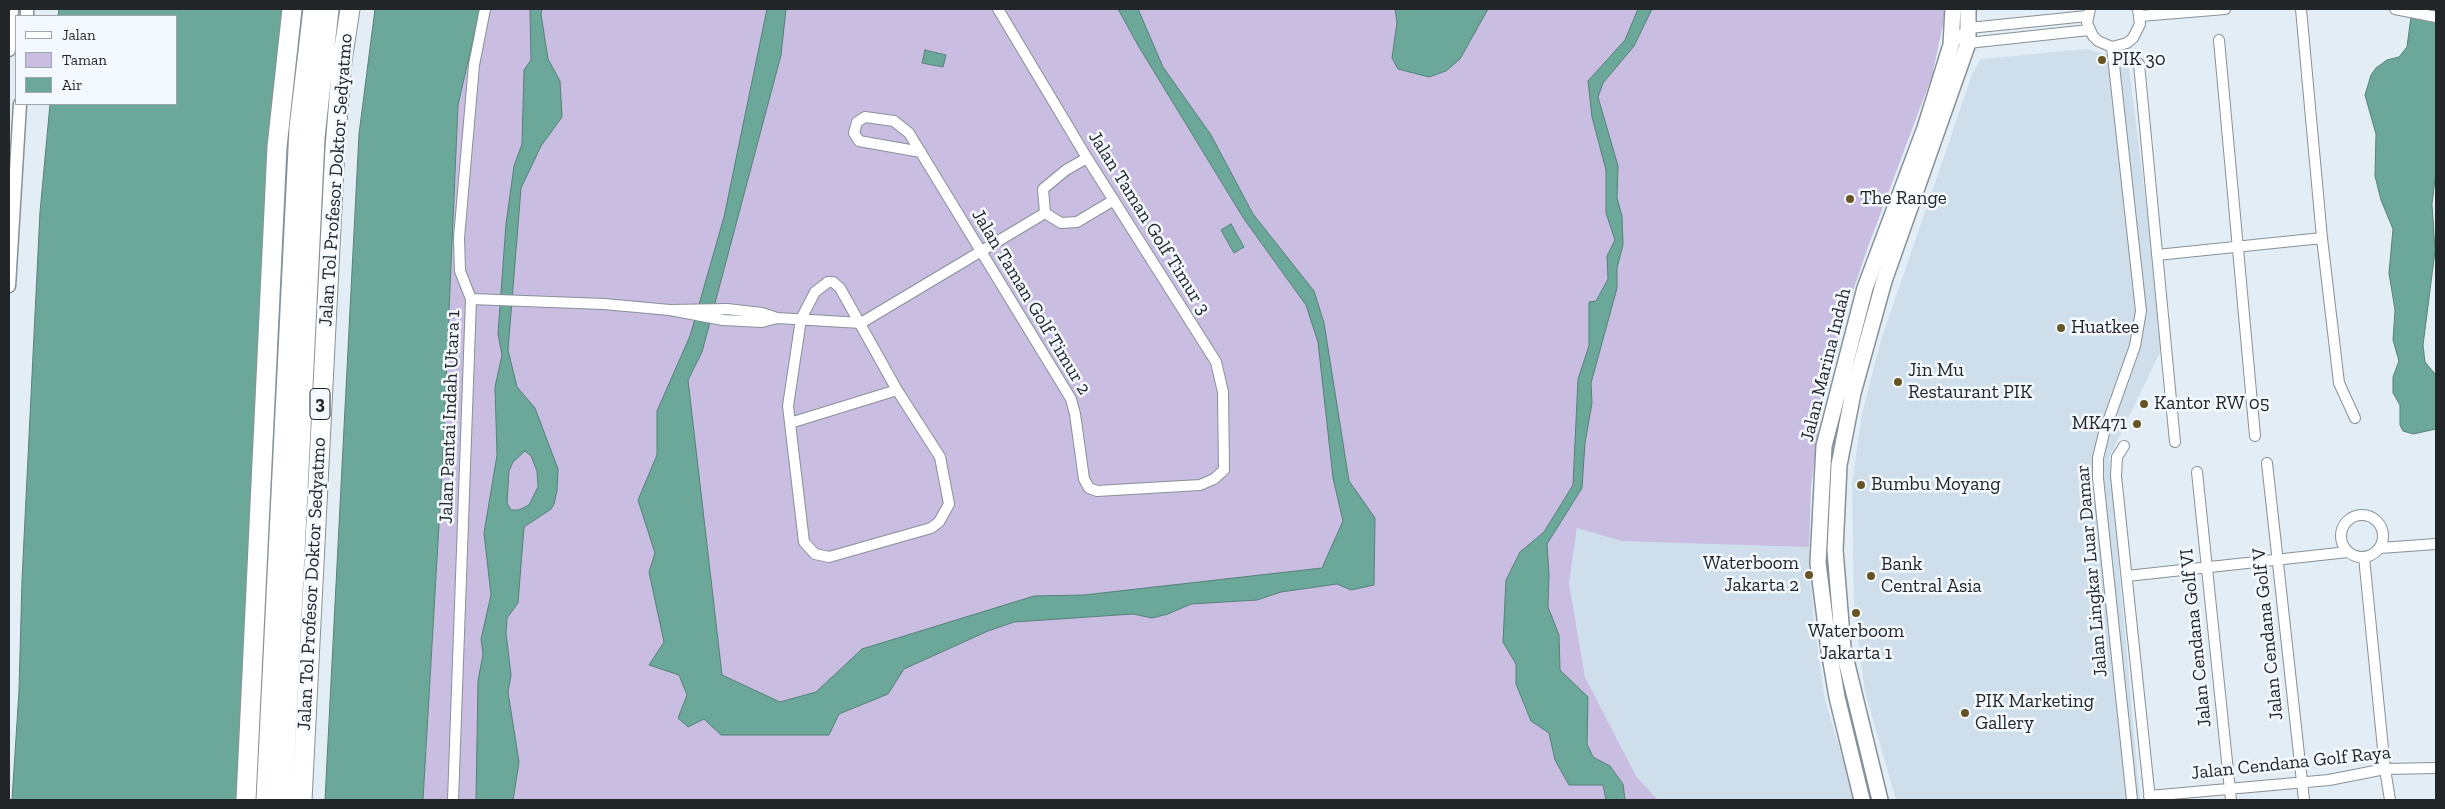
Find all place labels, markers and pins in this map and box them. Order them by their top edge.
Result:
place label: PIK 30 [2112,49,2166,71]
marker: PIK 30 [2096,54,2108,66]
place label: The Range [1860,188,1947,210]
marker: The Range [1844,193,1856,205]
place label: Huatkee [2071,317,2139,339]
marker: Huatkee [2055,322,2067,334]
place label: Jin Mu Restaurant PIK [1908,360,2032,404]
marker: Jin Mu Restaurant PIK [1892,376,1904,388]
place label: Kantor RW 05 [2154,393,2269,415]
marker: Kantor RW 05 [2138,398,2150,410]
place label: MK471 [2072,413,2127,435]
marker: MK471 [2131,418,2143,430]
place label: Bumbu Moyang [1871,474,2001,496]
marker: Bumbu Moyang [1855,479,1867,491]
place label: Waterboom Jakarta 2 [1703,553,1799,597]
place label: Bank Central Asia [1881,554,1982,598]
marker: Waterboom Jakarta 2 [1803,569,1815,581]
marker: Bank Central Asia [1865,570,1877,582]
marker: Waterboom Jakarta 1 [1850,607,1862,619]
place label: Waterboom Jakarta 1 [1808,621,1904,665]
place label: PIK Marketing Gallery [1975,691,2094,735]
marker: PIK Marketing Gallery [1959,707,1971,719]

